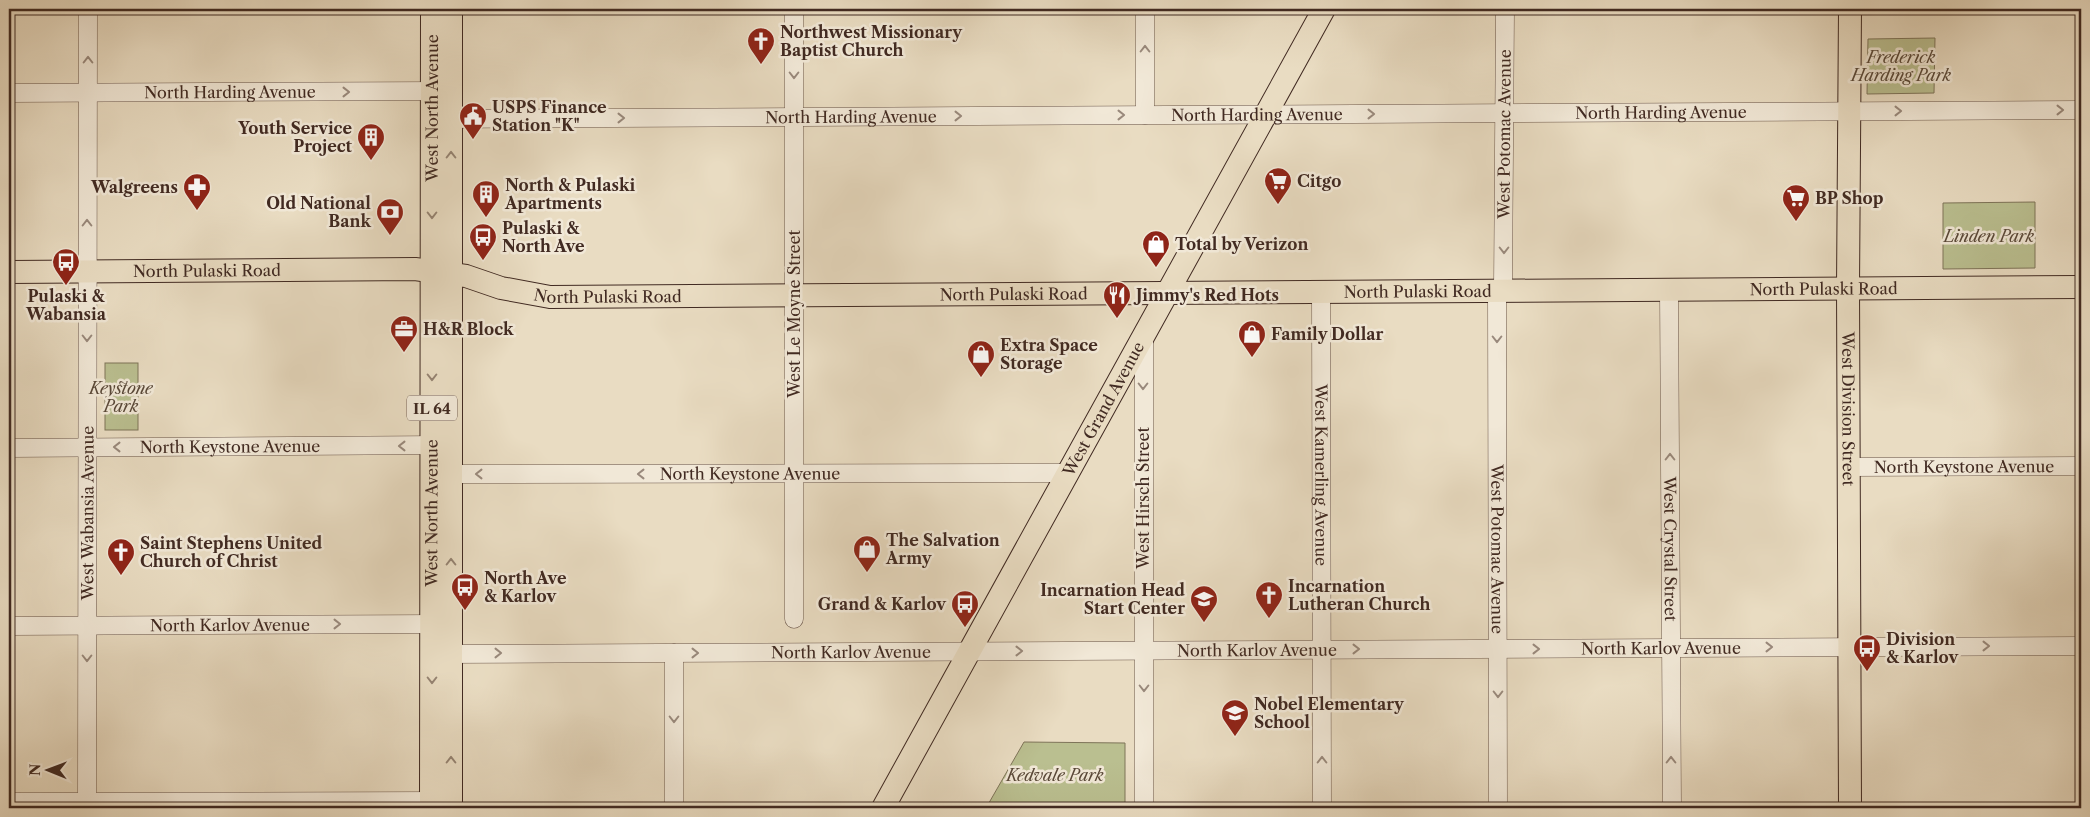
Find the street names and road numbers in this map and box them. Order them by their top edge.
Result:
street label: West North Avenue [422,34,442,183]
street label: West Potomac Avenue [1493,49,1515,220]
street label: North Harding Avenue [144,82,316,102]
street label: North Harding Avenue [1575,102,1747,123]
street label: North Harding Avenue [1171,104,1343,125]
street label: North Harding Avenue [765,106,937,127]
street label: West Le Moyne Street [784,230,804,399]
street label: North Pulaski Road [133,260,281,281]
street label: North Pulaski Road [1750,278,1898,299]
street label: North Pulaski Road [1344,281,1492,302]
street label: North Pulaski Road [940,283,1088,304]
street label: North Pulaski Road [532,284,682,307]
street label: West Division Street [1838,331,1859,487]
street label: West Grand Avenue [1058,338,1148,480]
street label: West Kamerling Avenue [1311,383,1332,566]
road number: IL 64 [407,396,457,420]
street label: West Wabansia Avenue [77,426,97,601]
street label: West Hirsch Street [1133,427,1153,570]
street label: North Keystone Avenue [140,436,320,457]
street label: West North Avenue [421,439,441,588]
street label: North Keystone Avenue [1874,456,2054,477]
street label: North Keystone Avenue [660,463,840,484]
street label: West Potomac Avenue [1487,463,1508,634]
street label: West Crystal Street [1660,475,1681,622]
street label: North Karlov Avenue [150,615,310,635]
street label: North Karlov Avenue [1581,638,1741,658]
street label: North Karlov Avenue [1177,640,1337,660]
street label: North Karlov Avenue [771,642,931,662]

